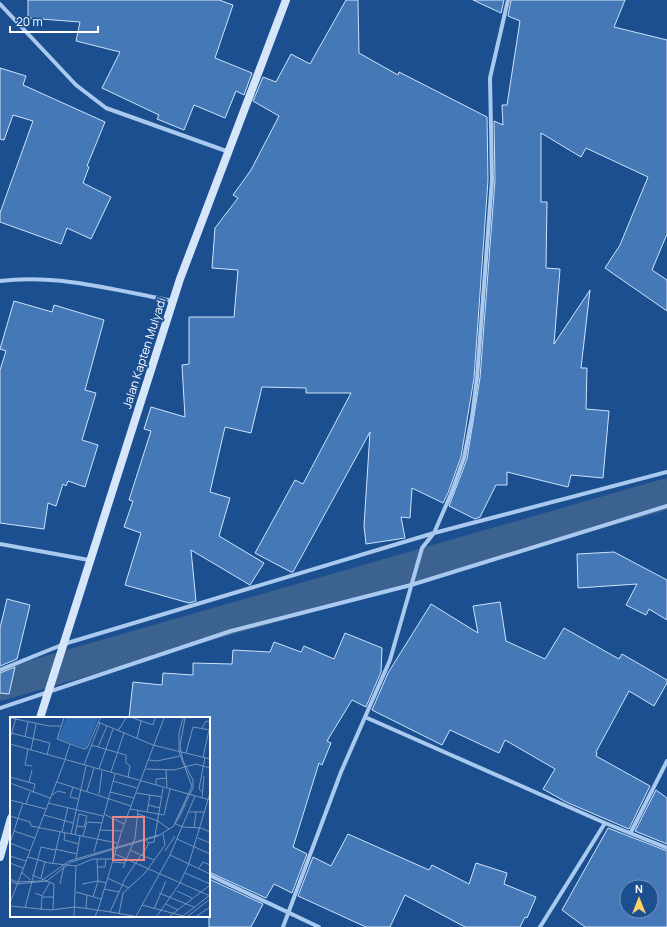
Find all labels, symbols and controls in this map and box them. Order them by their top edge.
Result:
scale bar [10,8,98,34]
text: 20 m [16,13,43,30]
street label: Jalan Kapten Mulyadi [118,295,170,411]
inset map [10,717,210,917]
north arrow [619,879,659,919]
text: N [635,881,643,896]

